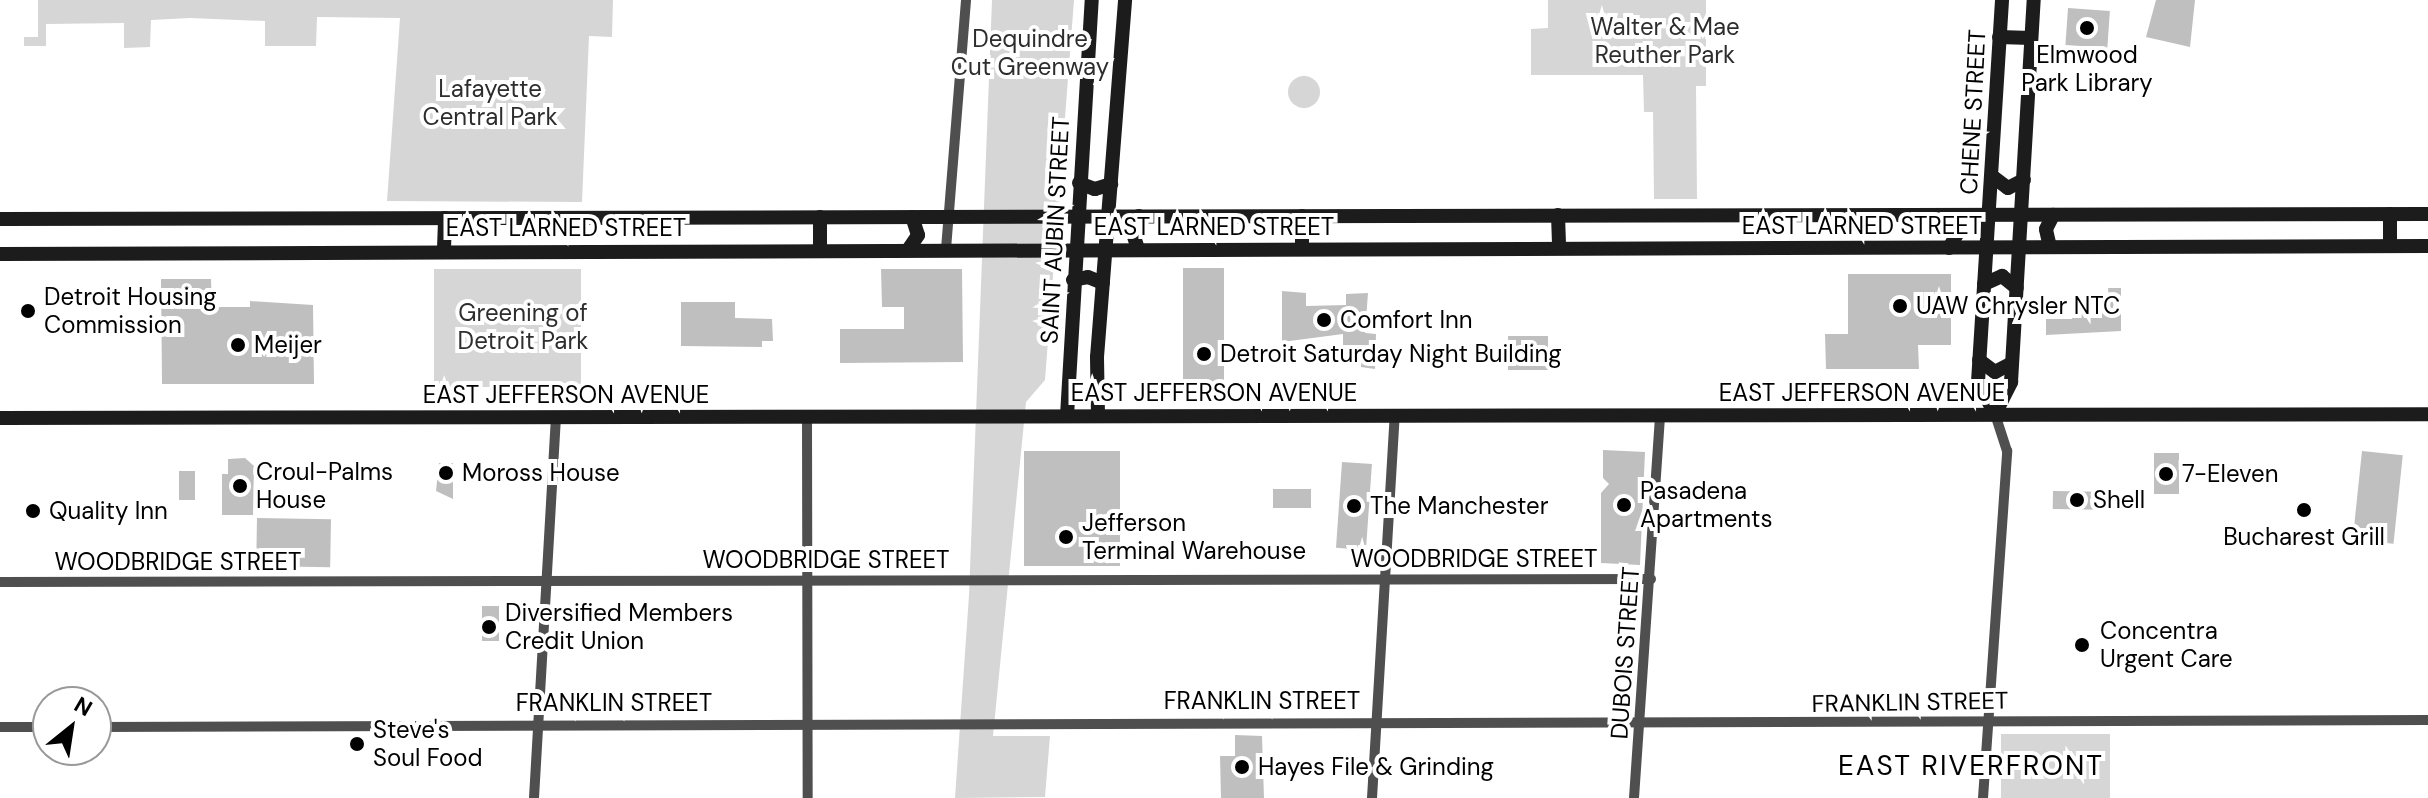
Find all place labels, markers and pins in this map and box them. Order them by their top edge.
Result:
marker: Elmwood Park Library [2078,19,2096,37]
place label: Elmwood Park Library [2021,41,2153,97]
place label: Detroit Housing Commission [44,283,217,339]
place label: UAW Chrysler NTC [1916,292,2120,320]
marker: UAW Chrysler NTC [1891,297,1909,315]
marker: Detroit Housing Commission [19,302,37,320]
place label: Comfort Inn [1340,306,1473,334]
marker: Comfort Inn [1315,311,1333,329]
place label: Meijer [254,331,322,359]
marker: Meijer [229,336,247,354]
place label: Detroit Saturday Night Building [1220,340,1562,368]
marker: Detroit Saturday Night Building [1195,345,1213,363]
place label: Croul-Palms House [256,458,393,514]
place label: Moross House [462,459,620,487]
place label: 7-Eleven [2182,460,2279,488]
marker: Moross House [437,464,455,482]
marker: 7-Eleven [2157,465,2175,483]
marker: Croul-Palms House [231,477,249,495]
place label: Pasadena Apartments [1640,477,1773,533]
place label: Shell [2093,486,2145,514]
marker: Shell [2068,491,2086,509]
place label: The Manchester [1370,492,1549,520]
marker: Pasadena Apartments [1615,496,1633,514]
place label: Quality Inn [49,497,168,525]
marker: The Manchester [1345,497,1363,515]
marker: Bucharest Grill [2295,501,2313,519]
marker: Quality Inn [24,502,42,520]
place label: Jefferson Terminal Warehouse [1082,509,1306,565]
place label: Bucharest Grill [2223,523,2385,551]
marker: Jefferson Terminal Warehouse [1057,528,1075,546]
place label: Diversified Members Credit Union [505,599,733,655]
place label: Concentra Urgent Care [2100,617,2233,673]
marker: Diversified Members Credit Union [480,618,498,636]
marker: Concentra Urgent Care [2071,634,2093,656]
place label: Steve's Soul Food [373,716,482,772]
marker: Steve's Soul Food [348,735,366,753]
place label: Hayes File & Grinding [1258,753,1494,781]
marker: Hayes File & Grinding [1233,758,1251,776]

